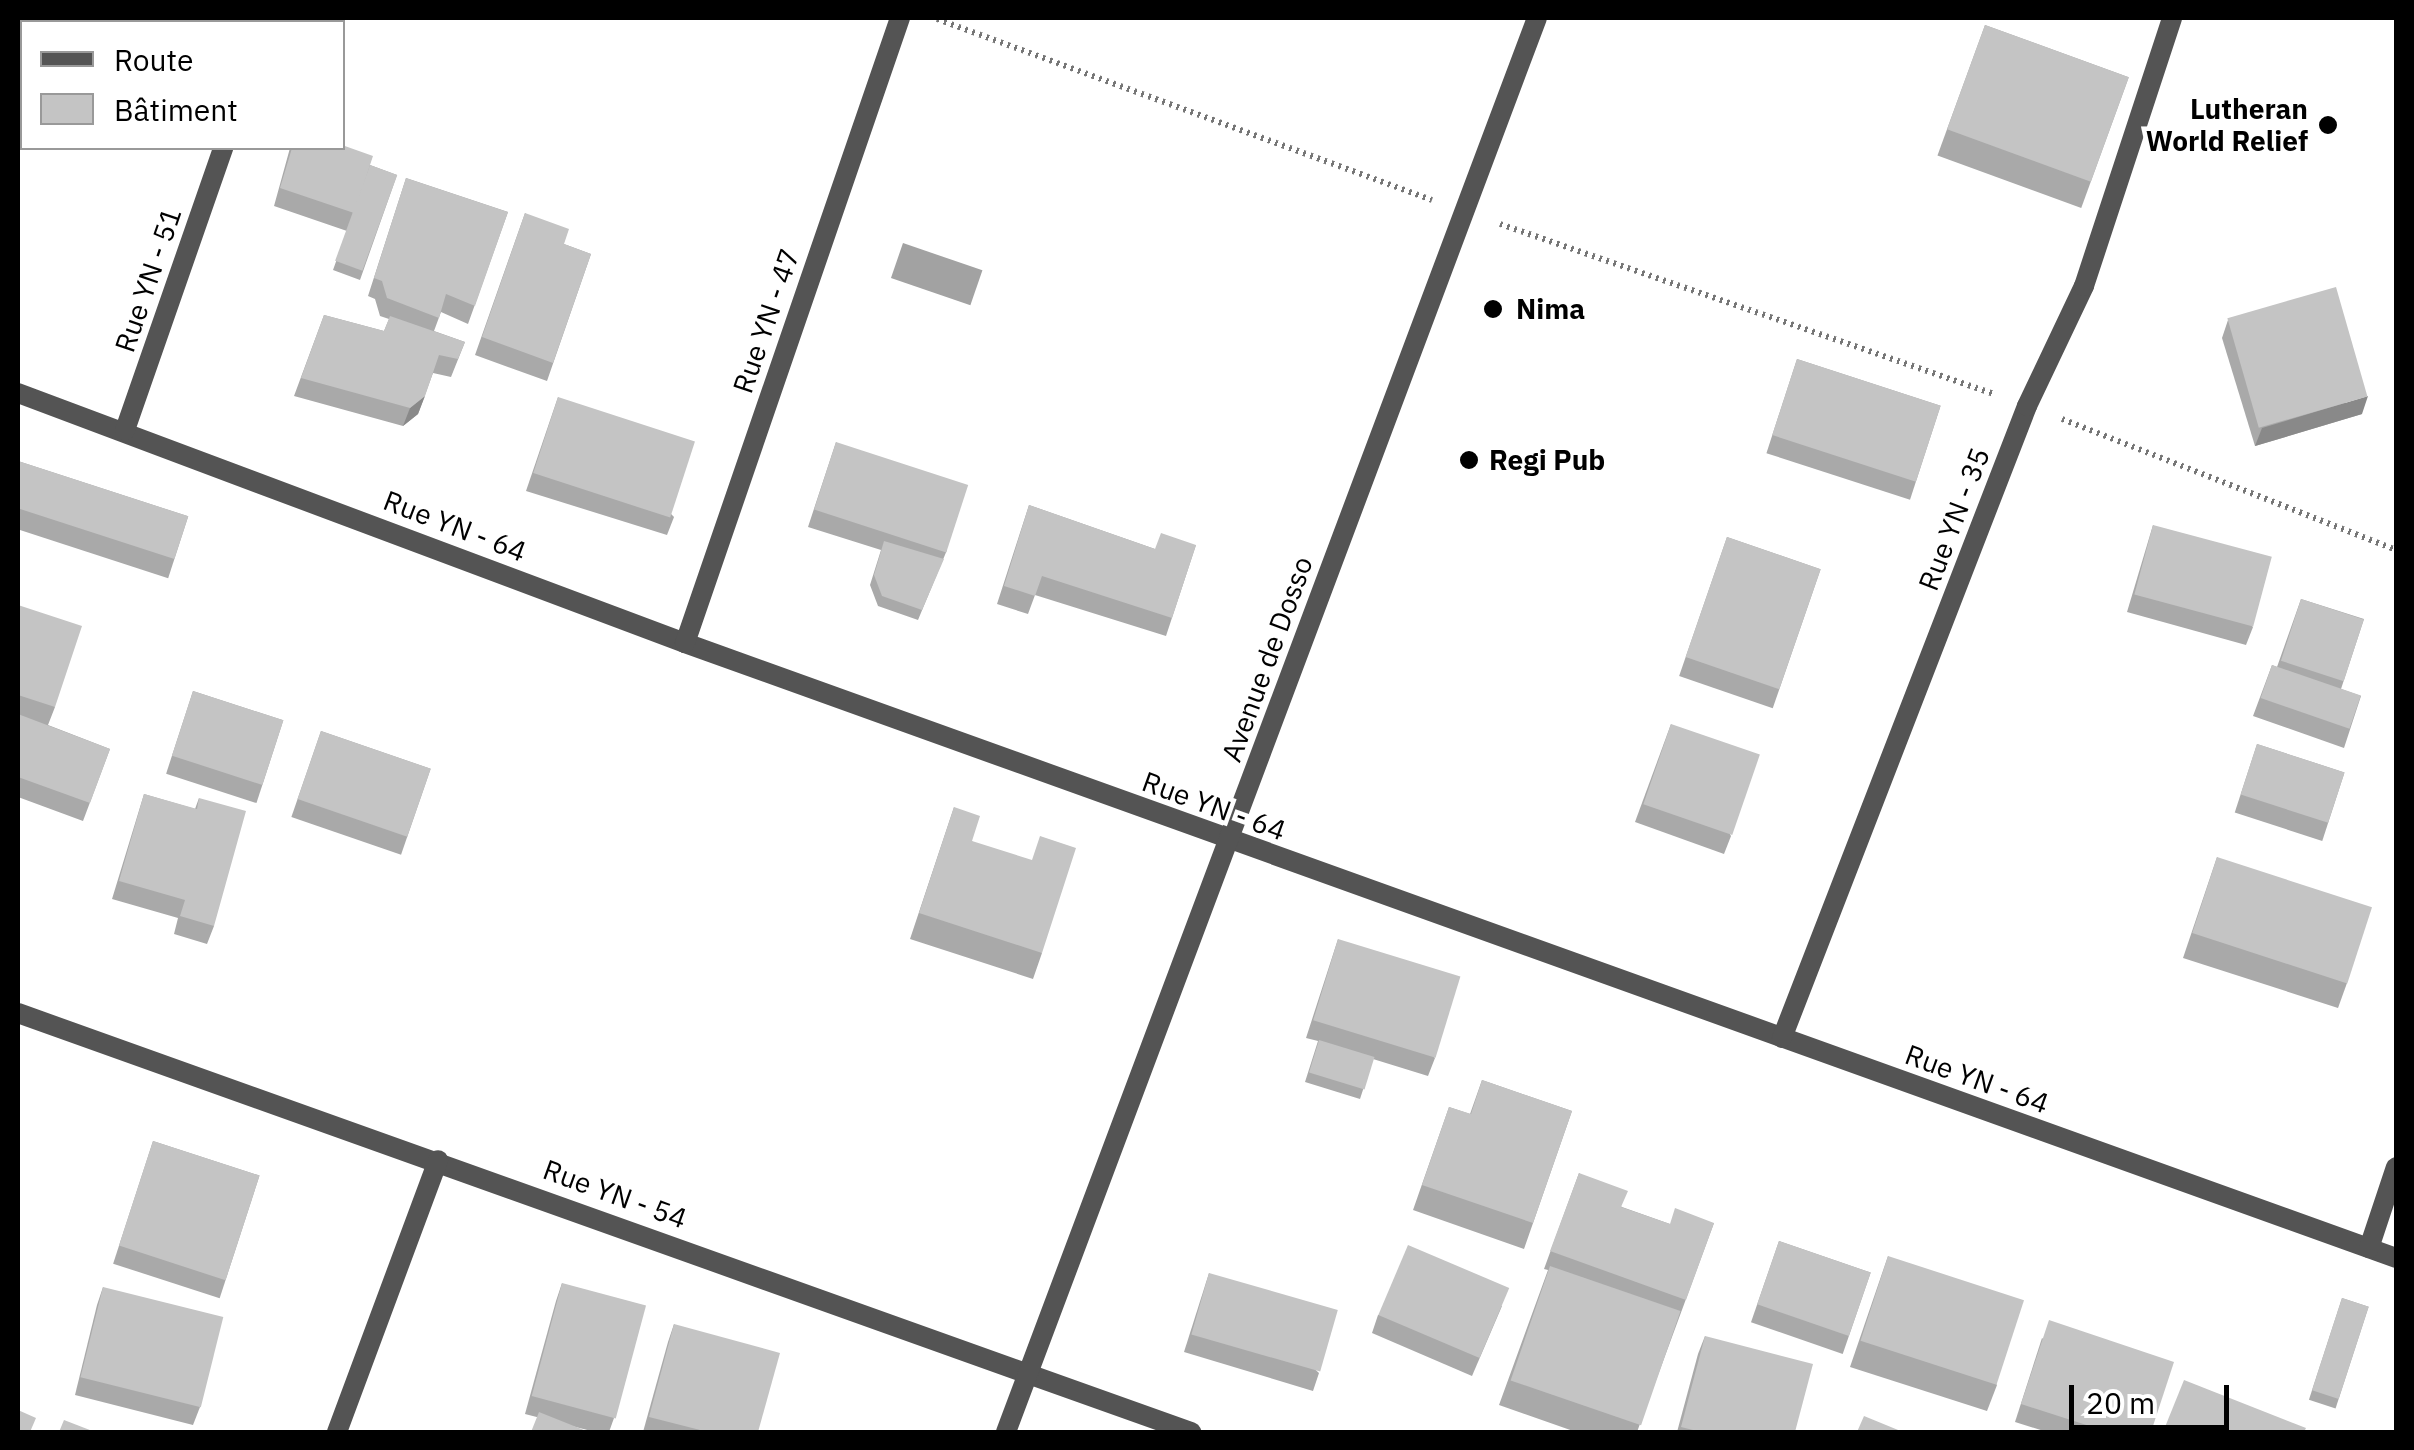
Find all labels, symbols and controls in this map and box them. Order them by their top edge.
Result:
legend [20,20,345,150]
text: Route [114,40,193,79]
text: Bâtiment [114,90,238,129]
place label: Lutheran World Relief [2146,92,2308,158]
marker: Lutheran World Relief [2317,114,2339,136]
street label: Rue YN - 51 [108,204,188,356]
street label: Rue YN - 47 [726,245,806,397]
place label: Nima [1516,292,1585,326]
marker: Nima [1480,296,1506,322]
place label: Regi Pub [1489,443,1605,477]
street label: Rue YN - 35 [1911,443,1997,595]
marker: Regi Pub [1458,449,1480,471]
street label: Rue YN - 64 [379,483,531,569]
street label: Avenue de Dosso [1214,552,1320,766]
street label: Rue YN - 64 [1138,765,1290,847]
street label: Rue YN - 64 [1901,1038,2053,1120]
street label: Rue YN - 54 [539,1153,691,1235]
scale bar [2074,1365,2234,1427]
text: 20 m [2086,1383,2155,1422]

